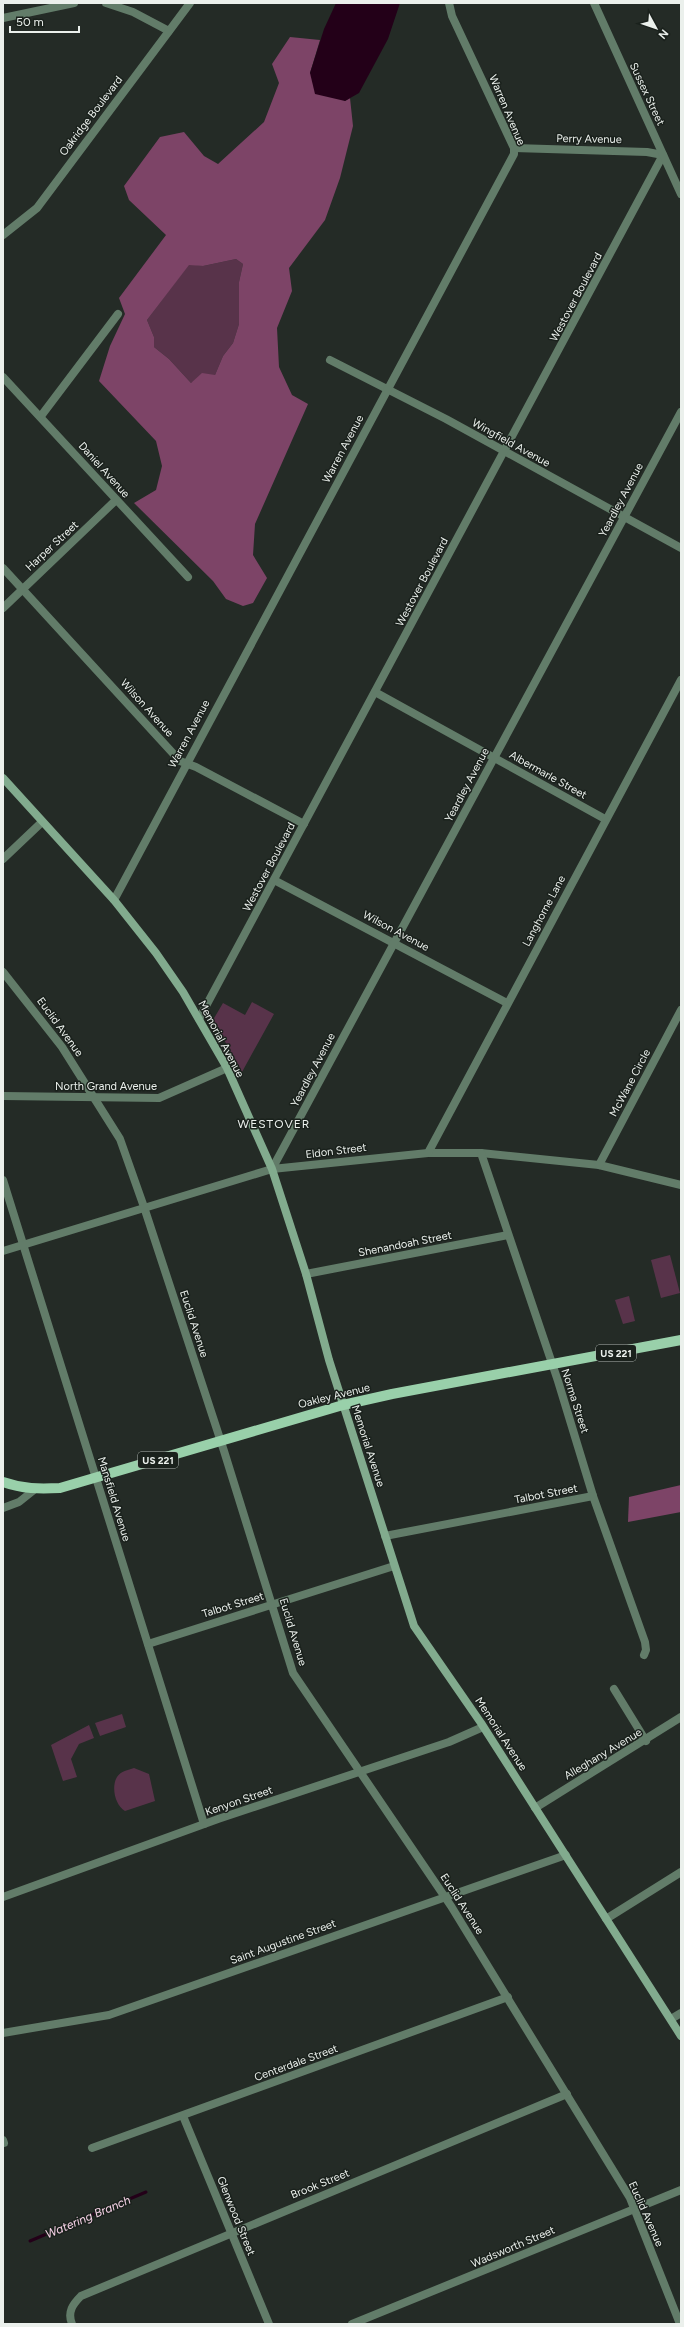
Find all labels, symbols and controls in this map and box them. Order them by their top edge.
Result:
scale bar [10,8,79,34]
north arrow [636,8,676,48]
text: 50 m [16,15,44,29]
text: N [656,27,671,42]
street label: Sussex Street [627,61,667,127]
street label: Warren Avenue [486,73,528,147]
street label: Oakridge Boulevard [57,74,125,158]
street label: Perry Avenue [556,132,622,146]
street label: Westover Boulevard [547,250,605,344]
street label: Warren Avenue [320,413,366,485]
street label: Wingfield Avenue [470,416,552,470]
street label: Daniel Avenue [76,440,132,500]
street label: Yeardley Avenue [596,461,646,539]
street label: Harper Street [23,518,81,574]
street label: Westover Boulevard [393,535,451,629]
street label: Wilson Avenue [118,676,176,740]
street label: Warren Avenue [166,698,212,770]
street label: Yeardley Avenue [442,746,492,824]
street label: Albermarle Street [507,748,589,802]
street label: Westover Boulevard [240,820,298,914]
street label: Langhorne Lane [520,873,568,949]
street label: Wilson Avenue [361,908,431,954]
street label: Euclid Avenue [34,995,86,1059]
street label: Memorial Avenue [195,998,247,1080]
street label: Yeardley Avenue [288,1031,338,1109]
street label: McWane Circle [607,1047,653,1119]
street label: North Grand Avenue [55,1080,157,1093]
district label: WESTOVER [238,1117,310,1131]
street label: Eldon Street [305,1141,367,1161]
street label: Shenandoah Street [357,1229,453,1259]
street label: Euclid Avenue [177,1289,211,1359]
road number: US 221 [596,1345,636,1361]
street label: Norma Street [558,1367,592,1435]
street label: Oakley Avenue [297,1381,371,1411]
street label: Memorial Avenue [349,1403,387,1489]
road number: US 221 [138,1452,178,1468]
street label: Mansfield Avenue [95,1455,133,1543]
street label: Talbot Street [513,1482,579,1506]
street label: Talbot Street [201,1589,265,1621]
street label: Euclid Avenue [277,1597,309,1667]
street label: Memorial Avenue [472,1695,530,1773]
street label: Alleghany Avenue [562,1726,644,1782]
street label: Kenyon Street [204,1783,274,1819]
street label: Euclid Avenue [438,1871,486,1937]
street label: Saint Augustine Street [228,1917,338,1967]
street label: Centerdale Street [252,2042,340,2084]
street label: Brook Street [289,2166,351,2202]
street label: Glenwood Street [214,2175,258,2257]
street label: Euclid Avenue [626,2179,666,2249]
water label: Watering Branch [43,2193,133,2241]
street label: Wadsworth Street [469,2223,557,2271]

